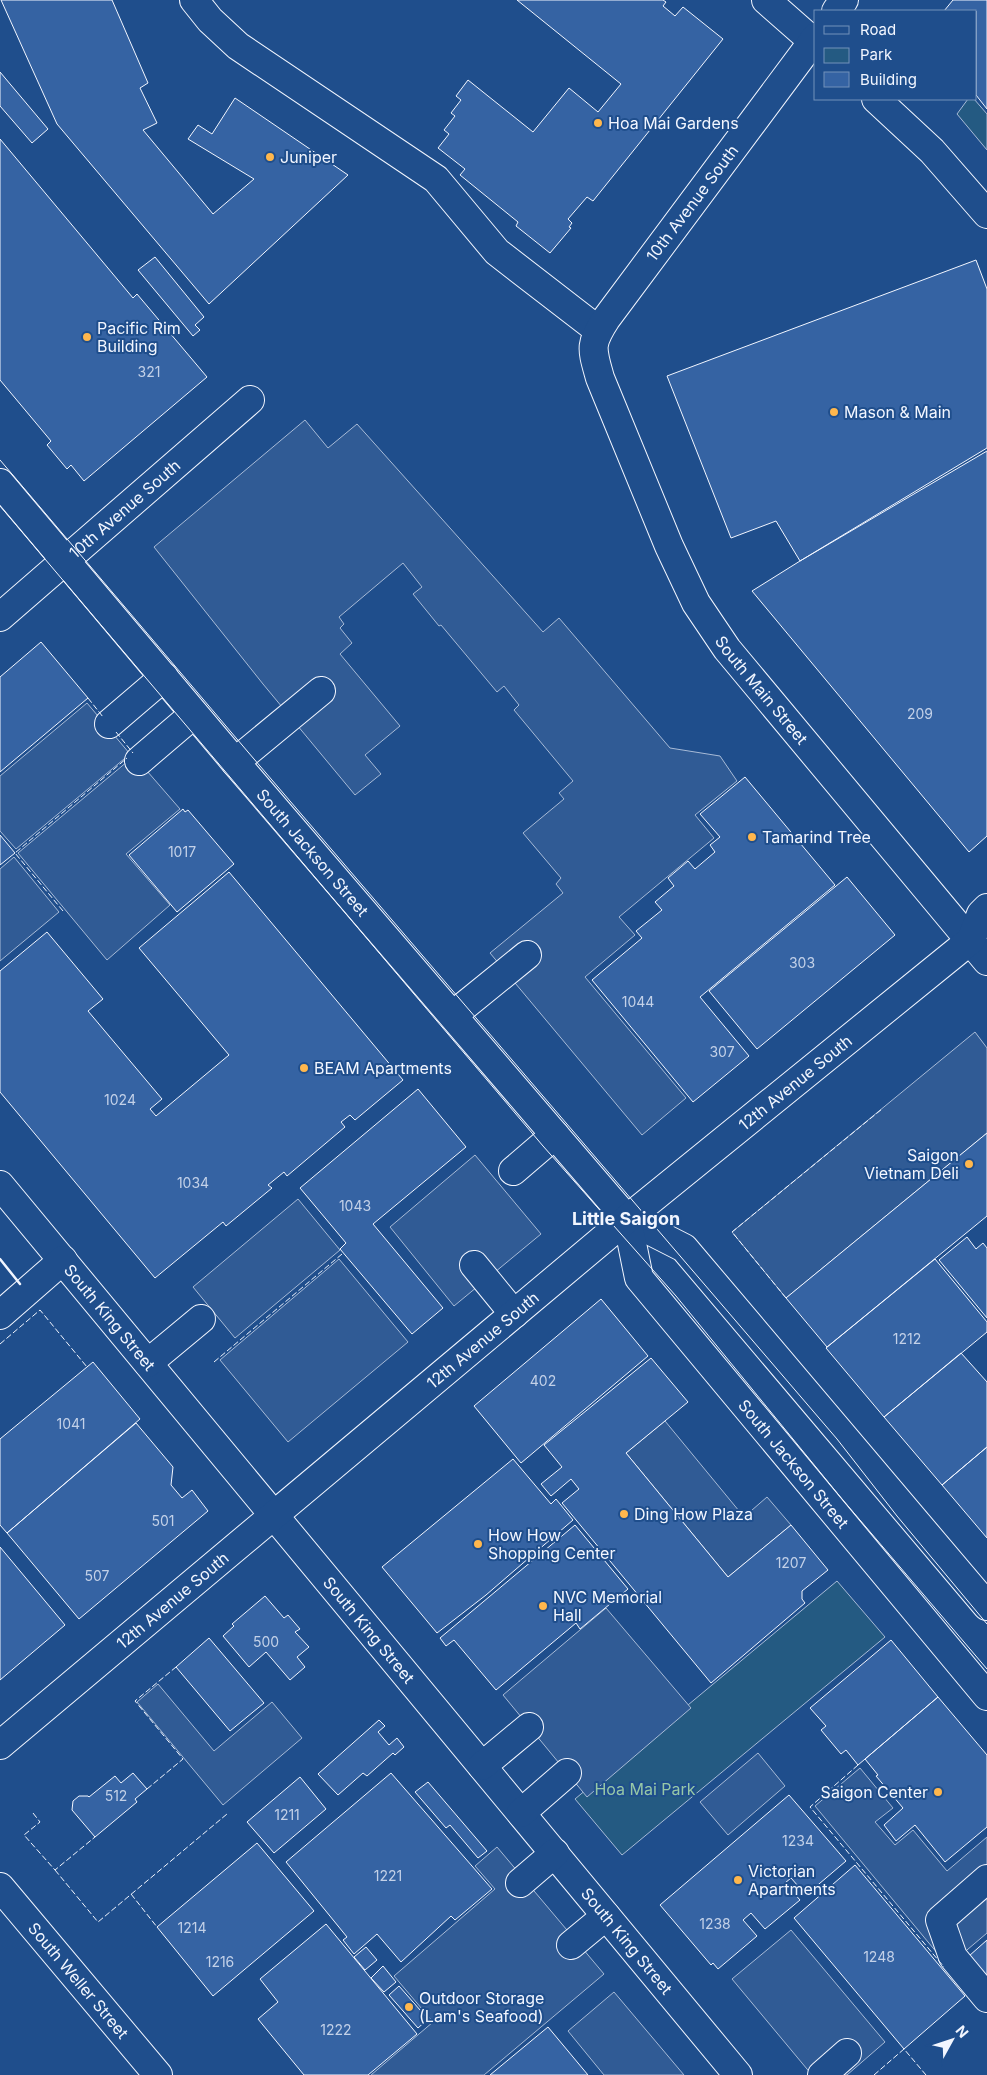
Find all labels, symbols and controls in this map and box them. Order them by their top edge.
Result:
legend [814,10,977,100]
text: Road [860,20,896,39]
text: Park [860,45,893,64]
text: Building [860,70,917,89]
place label: Hoa Mai Gardens [608,113,739,133]
marker: Hoa Mai Gardens [592,117,604,129]
street label: 10th Avenue South [642,141,742,265]
place label: Juniper [280,147,337,167]
marker: Juniper [264,151,276,163]
place label: Pacific Rim Building [97,318,181,356]
marker: Pacific Rim Building [81,331,93,343]
house number: 321 [138,363,160,380]
place label: Mason & Main [844,402,951,422]
marker: Mason & Main [828,406,840,418]
street label: 10th Avenue South [65,455,184,563]
street label: South Main Street [711,632,812,748]
house number: 209 [907,705,933,722]
street label: South Jackson Street [252,785,373,920]
place label: Tamarind Tree [762,827,871,847]
marker: Tamarind Tree [746,831,758,843]
house number: 1017 [168,843,196,860]
house number: 303 [789,954,815,971]
house number: 1044 [622,993,654,1010]
street label: 12th Avenue South [734,1031,856,1135]
house number: 307 [709,1043,735,1060]
place label: BEAM Apartments [314,1058,452,1078]
marker: BEAM Apartments [298,1062,310,1074]
house number: 1024 [104,1091,136,1108]
place label: Saigon Vietnam Deli [864,1145,959,1183]
marker: Saigon Vietnam Deli [963,1158,975,1170]
house number: 1034 [177,1174,209,1191]
house number: 1043 [339,1197,371,1214]
district label: Little Saigon [572,1208,680,1229]
street label: South King Street [60,1260,160,1375]
street label: 12th Avenue South [423,1287,543,1393]
house number: 1212 [893,1330,921,1347]
house number: 402 [530,1372,556,1389]
street label: South Jackson Street [734,1395,853,1532]
house number: 1041 [57,1415,86,1432]
place label: Ding How Plaza [634,1504,753,1524]
marker: Ding How Plaza [618,1508,630,1520]
house number: 501 [151,1512,175,1529]
place label: How How Shopping Center [488,1525,615,1563]
marker: How How Shopping Center [472,1538,484,1550]
street label: 12th Avenue South [112,1548,233,1653]
house number: 1207 [776,1554,806,1571]
house number: 507 [85,1567,110,1584]
street label: South King Street [319,1573,419,1687]
place label: NVC Memorial Hall [553,1587,662,1625]
marker: NVC Memorial Hall [537,1600,549,1612]
house number: 500 [253,1633,279,1650]
park label: Hoa Mai Park [594,1779,696,1799]
place label: Saigon Center [821,1782,928,1802]
marker: Saigon Center [932,1786,944,1798]
house number: 512 [105,1787,127,1804]
house number: 1211 [274,1806,300,1823]
house number: 1234 [782,1832,814,1849]
place label: Victorian Apartments [748,1861,836,1899]
house number: 1221 [374,1867,402,1884]
marker: Victorian Apartments [732,1874,744,1886]
street label: South King Street [577,1884,677,1998]
house number: 1238 [699,1915,731,1932]
street label: South Weller Street [24,1918,133,2043]
house number: 1214 [178,1919,206,1936]
house number: 1248 [863,1948,895,1965]
house number: 1216 [206,1953,234,1970]
place label: Outdoor Storage (Lam's Seafood) [419,1988,544,2026]
marker: Outdoor Storage (Lam's Seafood) [403,2001,415,2013]
north arrow [927,2015,977,2065]
house number: 1222 [320,2021,352,2038]
text: N [952,2022,972,2041]

